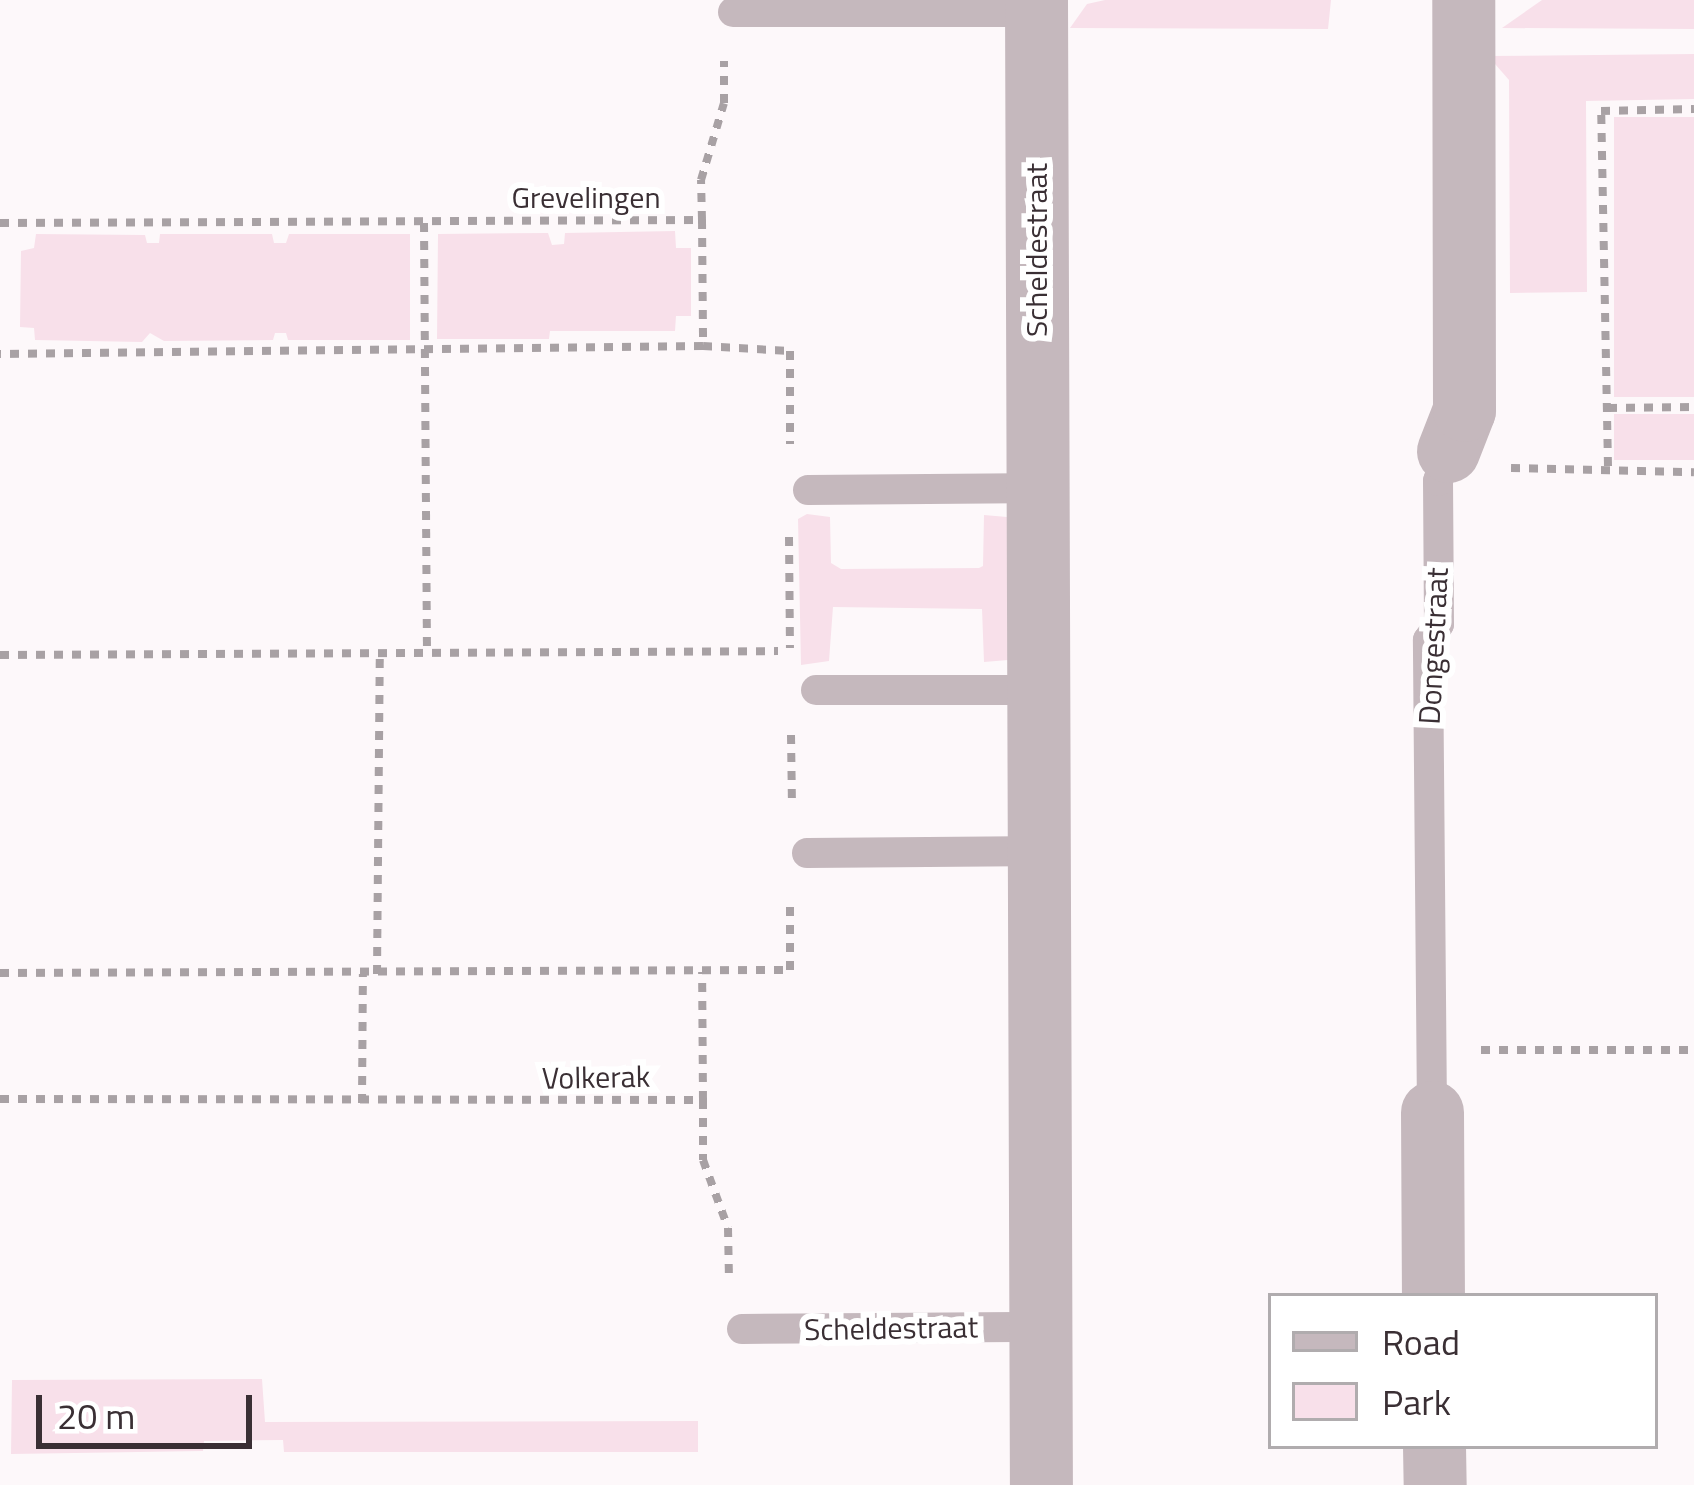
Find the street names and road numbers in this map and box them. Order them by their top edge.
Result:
street label: Scheldestraat [1018,163,1054,337]
street label: Grevelingen [511,179,661,215]
street label: Dongestraat [1411,567,1455,725]
street label: Volkerak [542,1058,650,1096]
street label: Scheldestraat [804,1308,978,1348]

